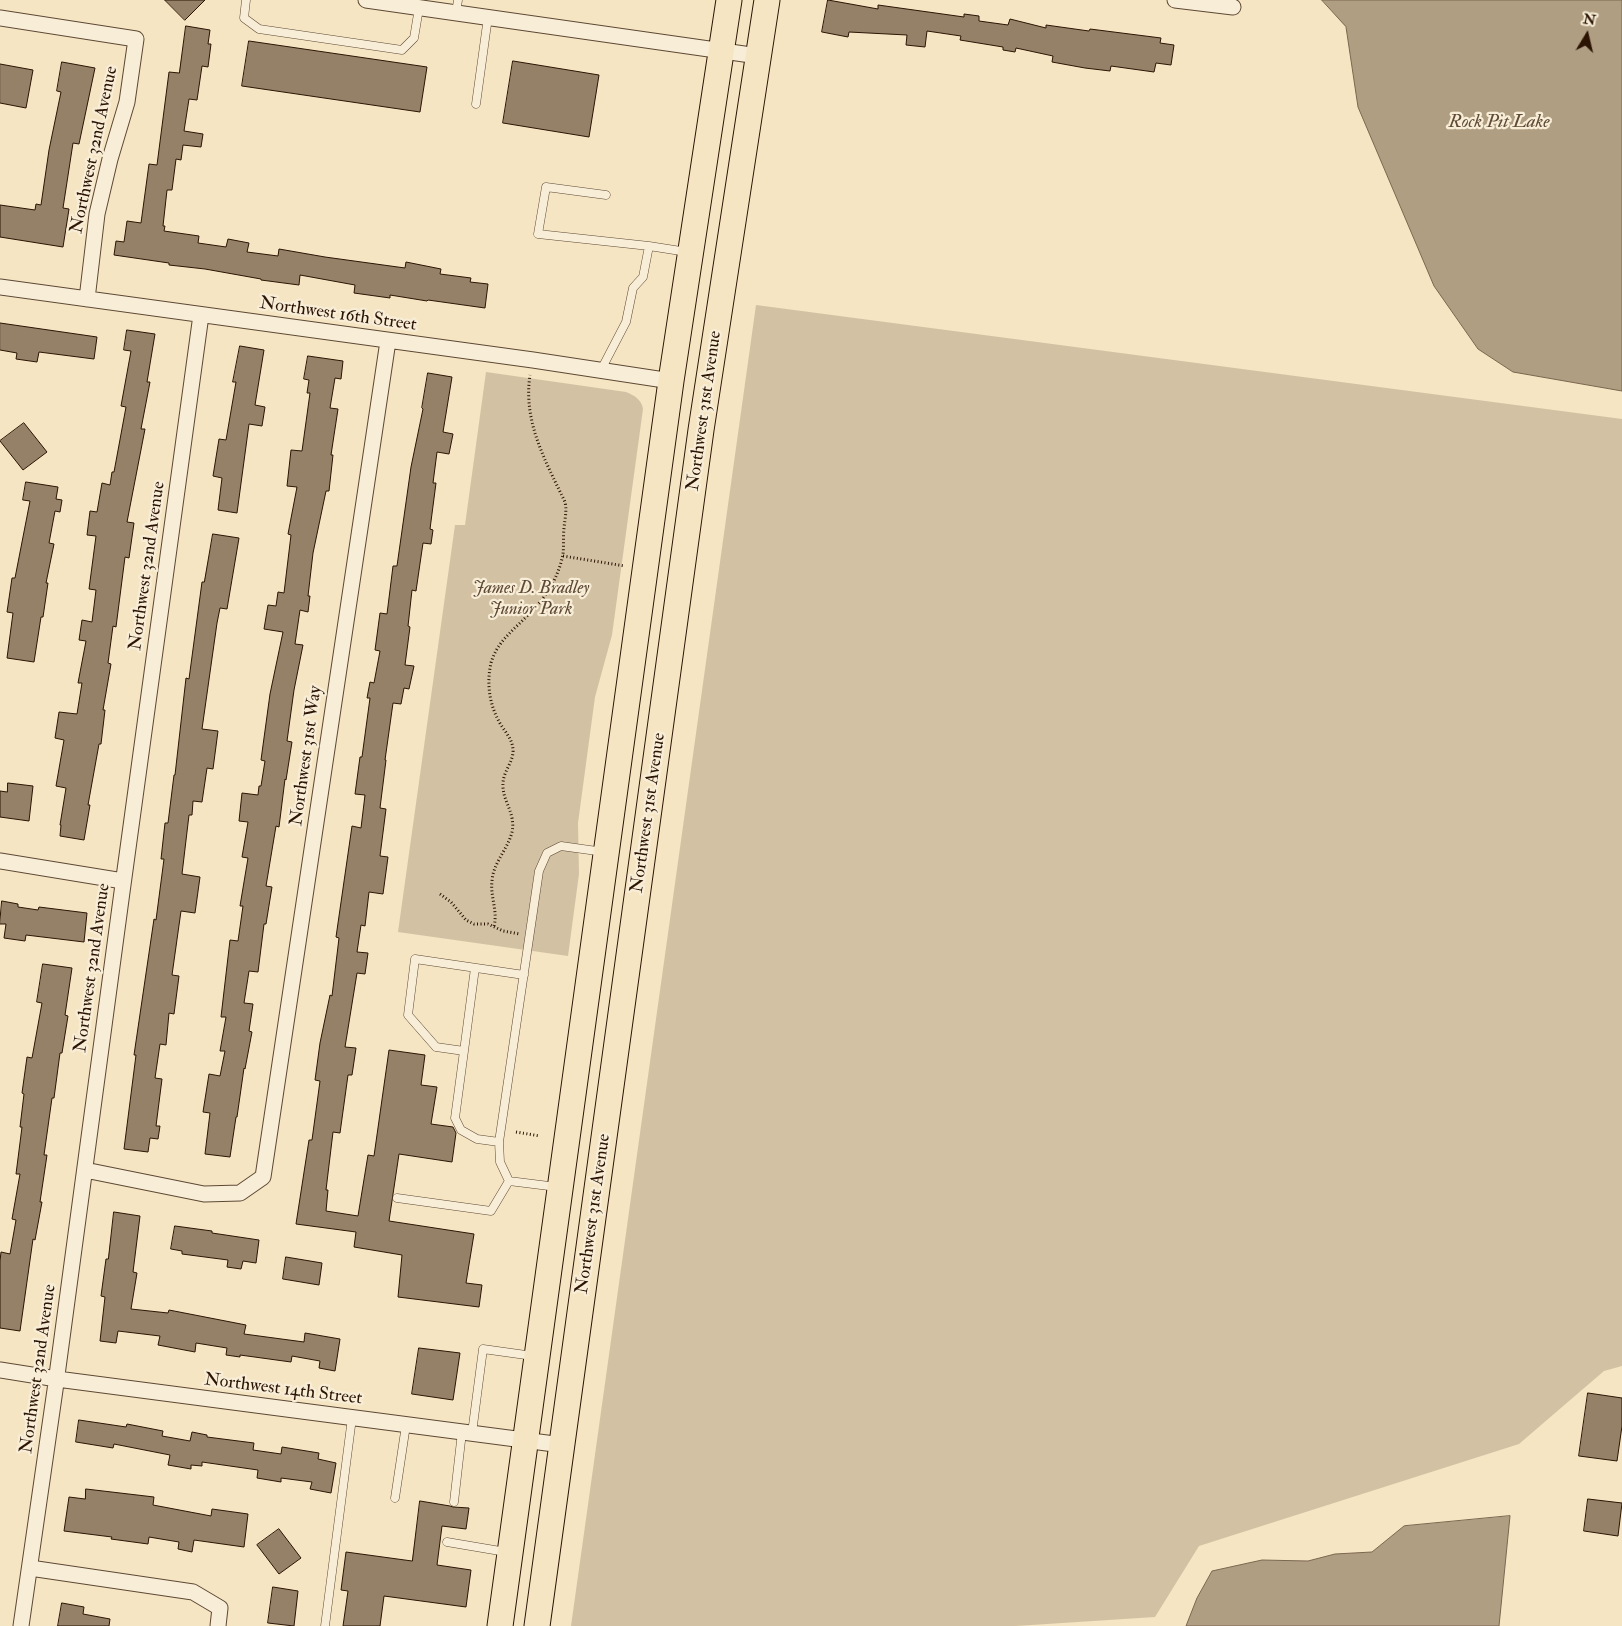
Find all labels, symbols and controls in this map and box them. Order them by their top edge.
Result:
north arrow [1562,10,1612,60]
text: N [1582,10,1597,29]
street label: Northwest 32nd Avenue [67,64,123,236]
water label: Rock Pit Lake [1448,112,1550,134]
street label: Northwest 16th Street [258,293,418,337]
street label: Northwest 31st Avenue [683,329,727,493]
street label: Northwest 32nd Avenue [125,480,171,652]
park label: James D. Bradley Junior Park [473,578,589,620]
street label: Northwest 31st Way [286,684,328,828]
street label: Northwest 31st Avenue [627,731,671,895]
street label: Northwest 32nd Avenue [70,882,116,1054]
street label: Northwest 31st Avenue [572,1132,616,1296]
street label: Northwest 32nd Avenue [16,1283,62,1455]
street label: Northwest 14th Street [203,1370,363,1410]

